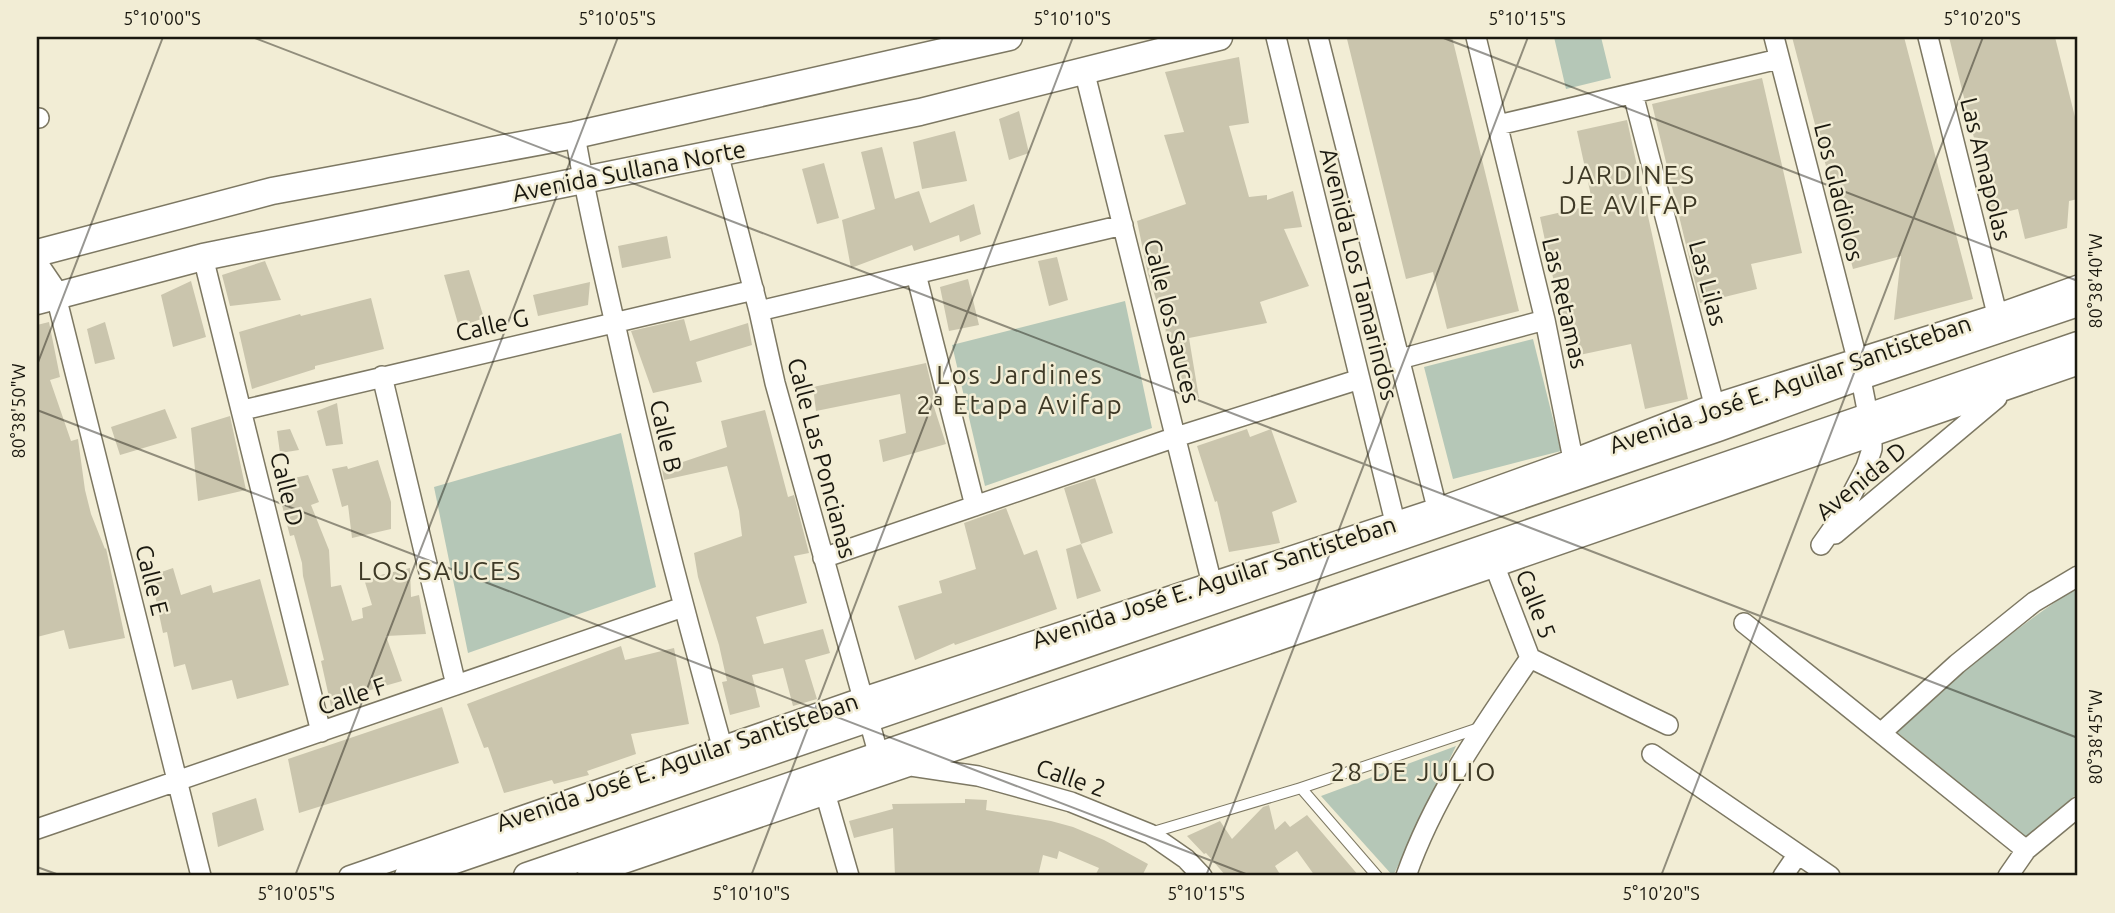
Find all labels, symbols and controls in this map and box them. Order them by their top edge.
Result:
text: 5°10'00"S [123,8,201,28]
text: 5°10'05"S [578,8,656,28]
text: 5°10'10"S [1033,8,1111,28]
text: 5°10'15"S [1488,8,1566,28]
text: 5°10'20"S [1943,8,2021,28]
street label: Las Amapolas [1955,95,2017,243]
street label: Los Gladiolos [1809,120,1869,264]
street label: Avenida Sullana Norte [510,135,748,207]
street label: Avenida Los Tamarindos [1315,145,1403,403]
district label: JARDINES DE AVIFAP [1559,160,1699,219]
text: 80°38'40"W [2085,233,2105,329]
street label: Las Retamas [1537,235,1593,371]
street label: Calle los Sauces [1139,236,1205,406]
street label: Las Lilas [1684,237,1732,329]
street label: Calle G [453,303,531,347]
street label: Avenida José E. Aguilar Santisteban [1606,309,1974,459]
street label: Calle Las Poncianas [782,355,862,561]
district label: Los Jardines 2ª Etapa Avifap [916,360,1124,419]
text: 80°38'50"W [8,363,28,459]
street label: Calle B [645,397,687,475]
street label: Avenida D [1810,436,1912,526]
street label: Calle D [265,449,309,529]
street label: Avenida José E. Aguilar Santisteban [1029,510,1399,654]
street label: Calle E [130,542,174,618]
district label: LOS SAUCES [358,556,522,585]
street label: Calle 5 [1511,566,1561,642]
street label: Calle F [314,672,390,720]
street label: Avenida José E. Aguilar Santisteban [493,687,861,837]
text: 80°38'45"W [2085,689,2105,785]
street label: Calle 2 [1033,754,1109,802]
district label: 28 DE JULIO [1331,757,1497,786]
text: 5°10'05"S [257,883,335,903]
text: 5°10'10"S [712,883,790,903]
text: 5°10'15"S [1167,883,1245,903]
text: 5°10'20"S [1622,883,1700,903]

